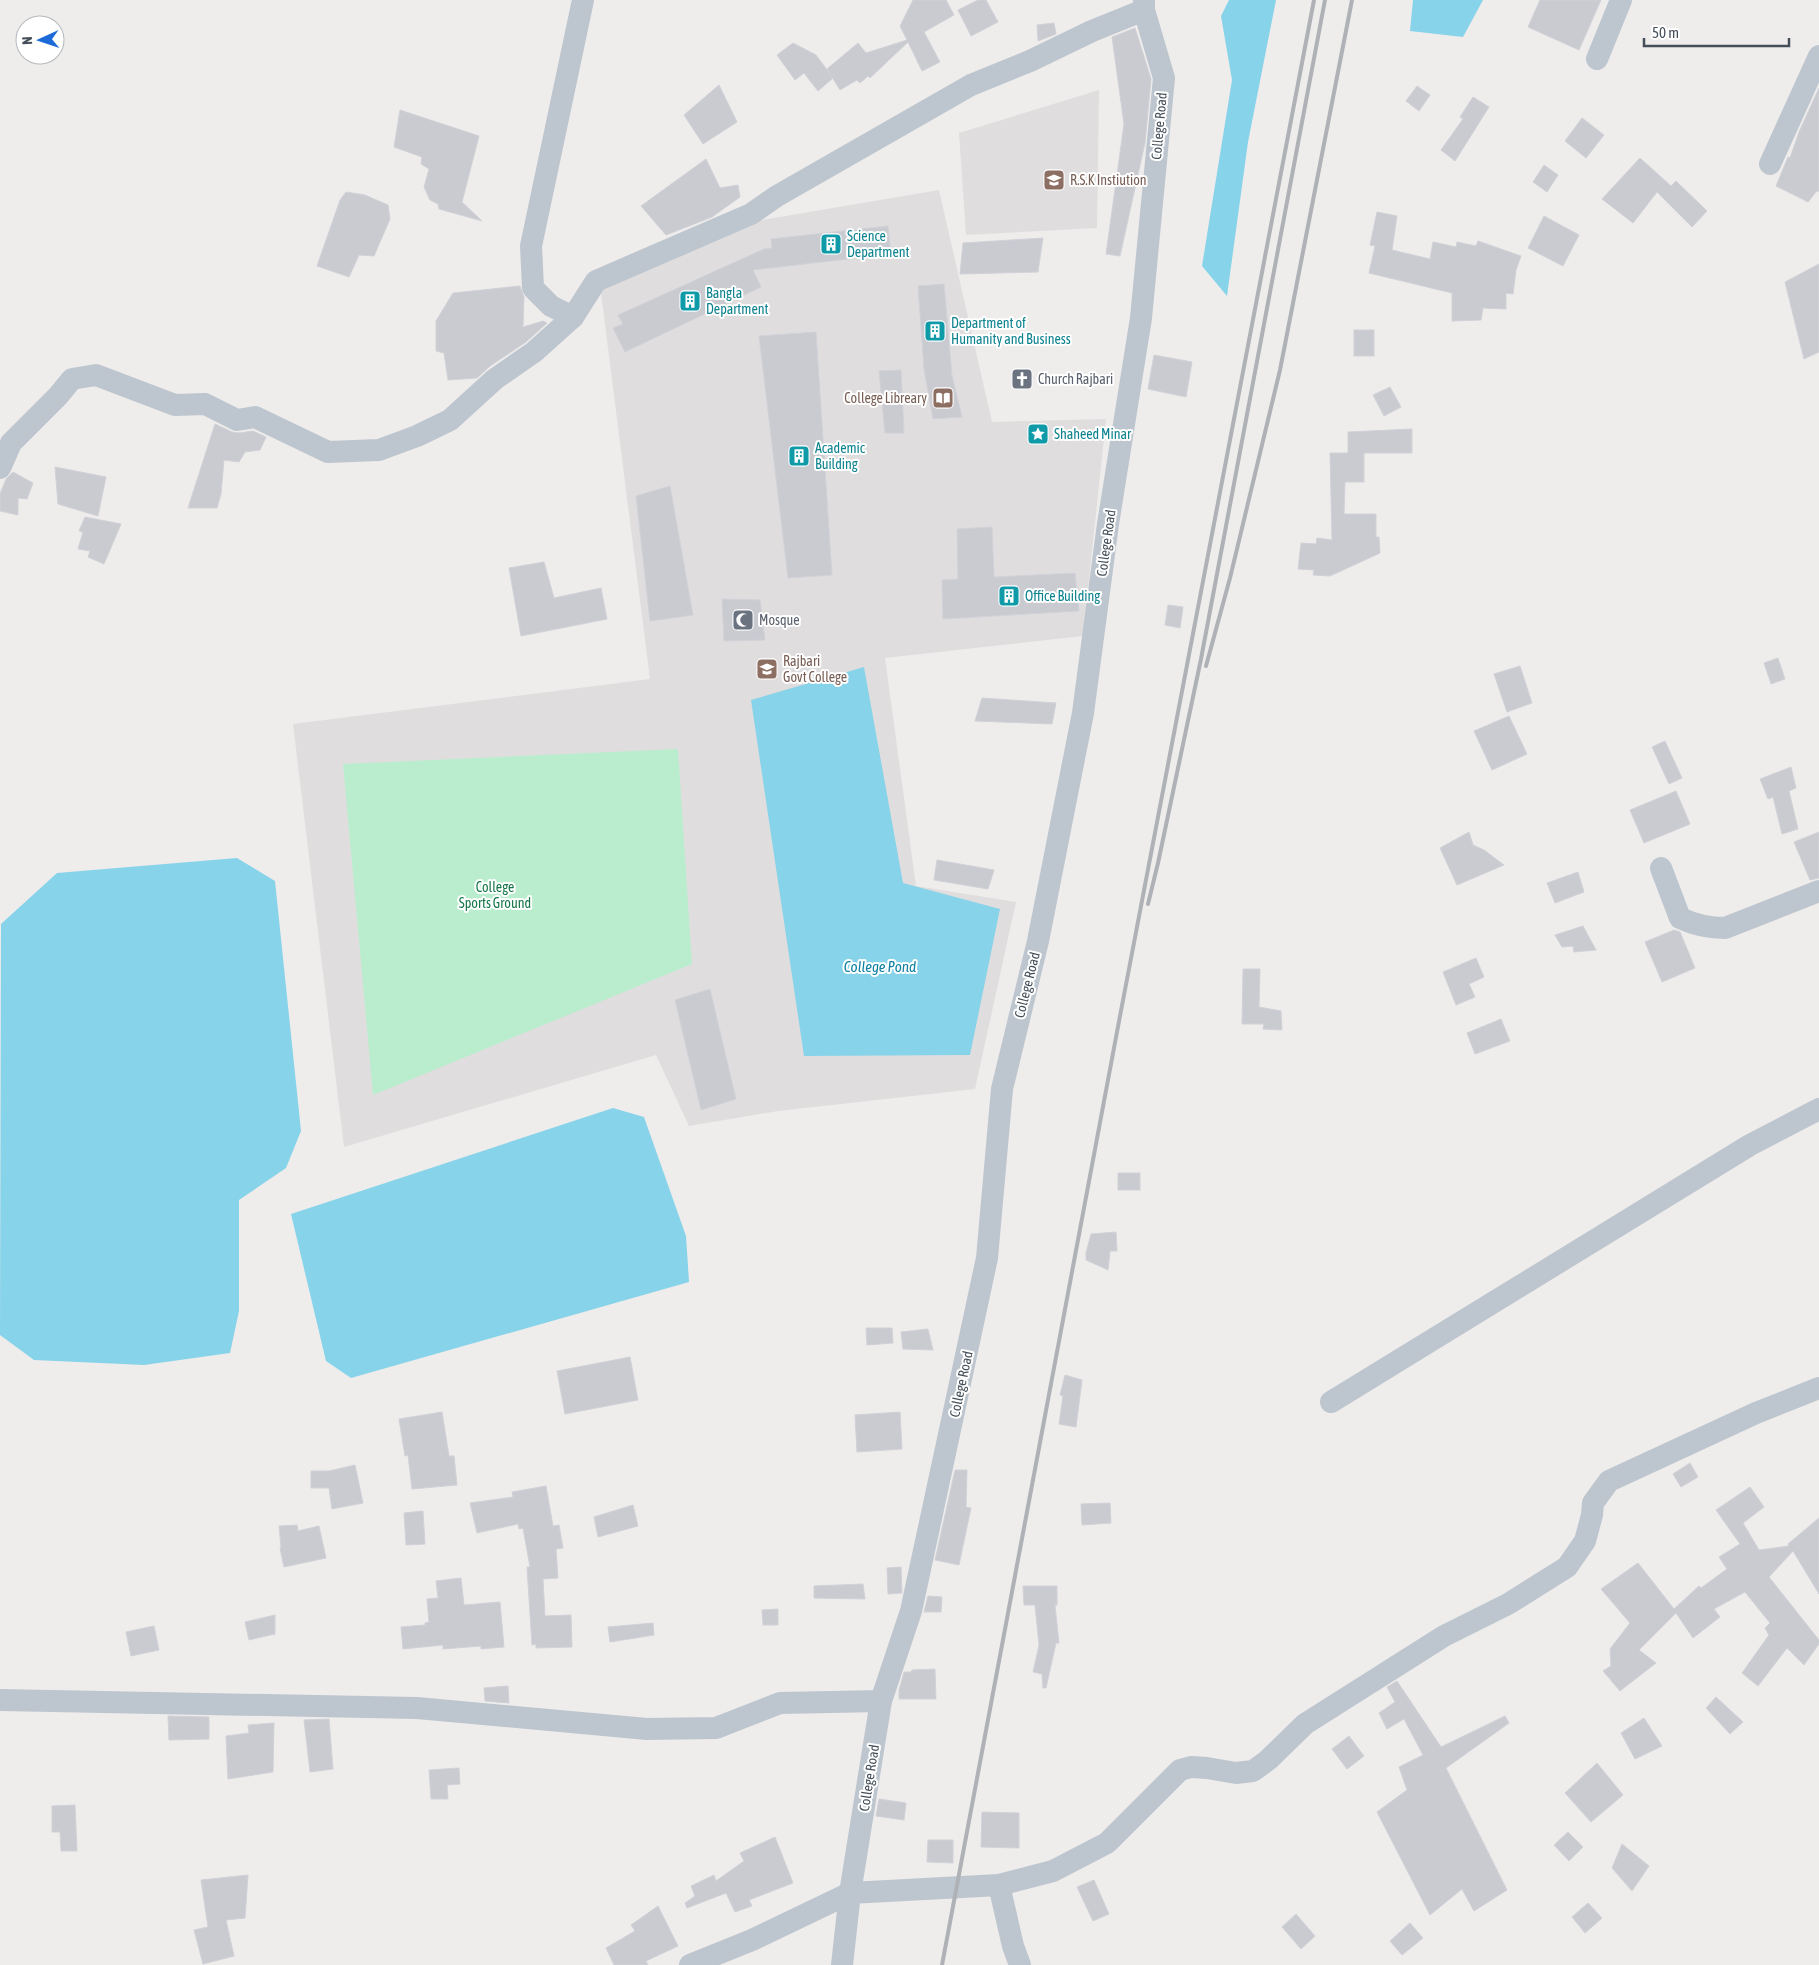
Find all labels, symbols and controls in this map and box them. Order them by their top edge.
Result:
north arrow [15,15,65,65]
scale bar [1644,15,1789,47]
text: 50 m [1652,24,1679,41]
text: N [19,36,35,45]
street label: College Road [1148,92,1170,160]
school or university icon: R.S.K Instiution [1042,168,1066,192]
place label: R.S.K Instiution [1070,172,1147,188]
place label: Science Department [847,228,910,260]
building icon: Science Department [819,232,843,256]
place label: Bangla Department [706,285,769,317]
building icon: Bangla Department [678,289,702,313]
place label: Department of Humanity and Business [951,315,1071,347]
building icon: Department of Humanity and Business [923,319,947,343]
church icon: Church Rajbari [1010,367,1034,391]
place label: Church Rajbari [1038,371,1113,387]
library icon: College Libreary [931,386,955,410]
place label: College Libreary [844,390,927,406]
place icon: Shaheed Minar [1026,422,1050,446]
place label: Shaheed Minar [1054,426,1132,442]
place label: Academic Building [815,440,866,472]
building icon: Academic Building [787,444,811,468]
street label: College Road [1093,509,1119,577]
building icon: Office Building [997,584,1021,608]
place label: Office Building [1025,588,1100,604]
mosque icon: Mosque [731,608,755,632]
place label: Mosque [759,612,800,628]
place label: Rajbari Govt College [783,653,847,685]
school or university icon: Rajbari Govt College [755,657,779,681]
park label: College Sports Ground [459,879,531,911]
street label: College Road [1011,950,1043,1020]
water label: College Pond [844,958,916,975]
street label: College Road [946,1349,976,1419]
street label: College Road [856,1744,882,1812]

